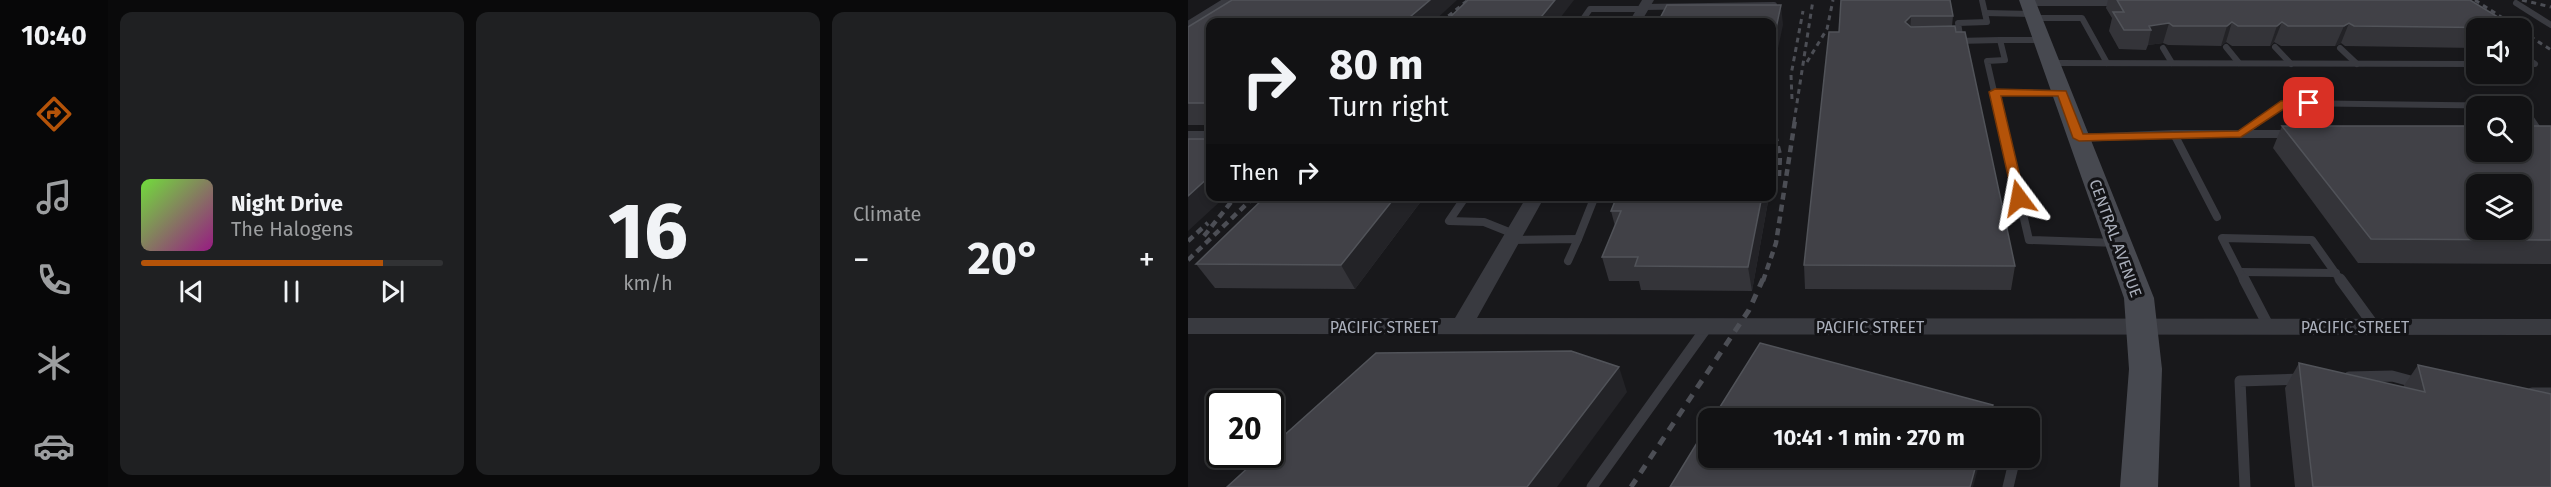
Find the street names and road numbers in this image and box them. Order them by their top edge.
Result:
street label: CENTRAL AVENUE [2085,177,2146,300]
street label: PACIFIC STREET [1330,318,1439,337]
street label: PACIFIC STREET [1816,318,1925,337]
street label: PACIFIC STREET [2301,318,2410,337]

